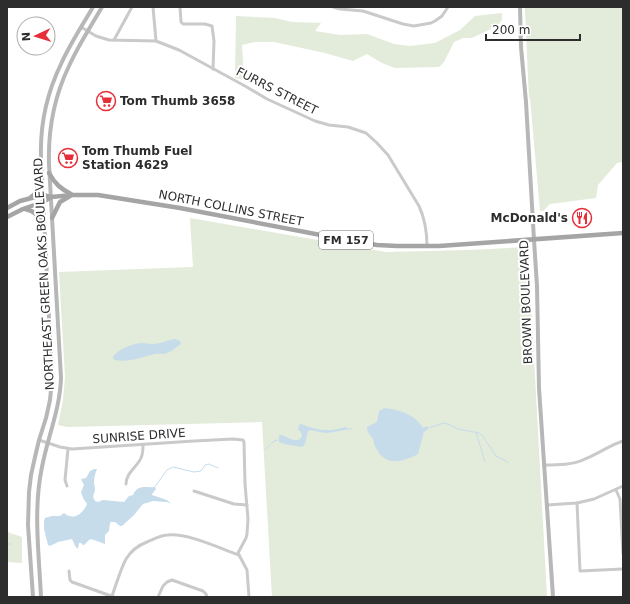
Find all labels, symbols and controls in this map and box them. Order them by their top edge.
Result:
north arrow [16,16,56,56]
scale bar [486,16,580,42]
text: 200 m [492,23,530,37]
text: N [20,32,33,42]
street label: FURRS STREET [234,64,321,118]
supermarket icon: Tom Thumb 3658 [95,90,117,112]
place label: Tom Thumb 3658 [120,94,235,108]
place label: Tom Thumb Fuel Station 4629 [82,144,192,172]
supermarket icon: Tom Thumb Fuel Station 4629 [57,147,79,169]
street label: NORTHEAST GREEN OAKS BOULEVARD [31,157,57,391]
street label: NORTH COLLINS STREET [158,187,305,229]
restaurant icon: McDonald's [571,207,593,229]
place label: McDonald's [491,211,568,225]
road number: FM 157 [319,231,373,249]
street label: BROWN BOULEVARD [517,240,535,364]
street label: SUNRISE DRIVE [92,426,186,446]

